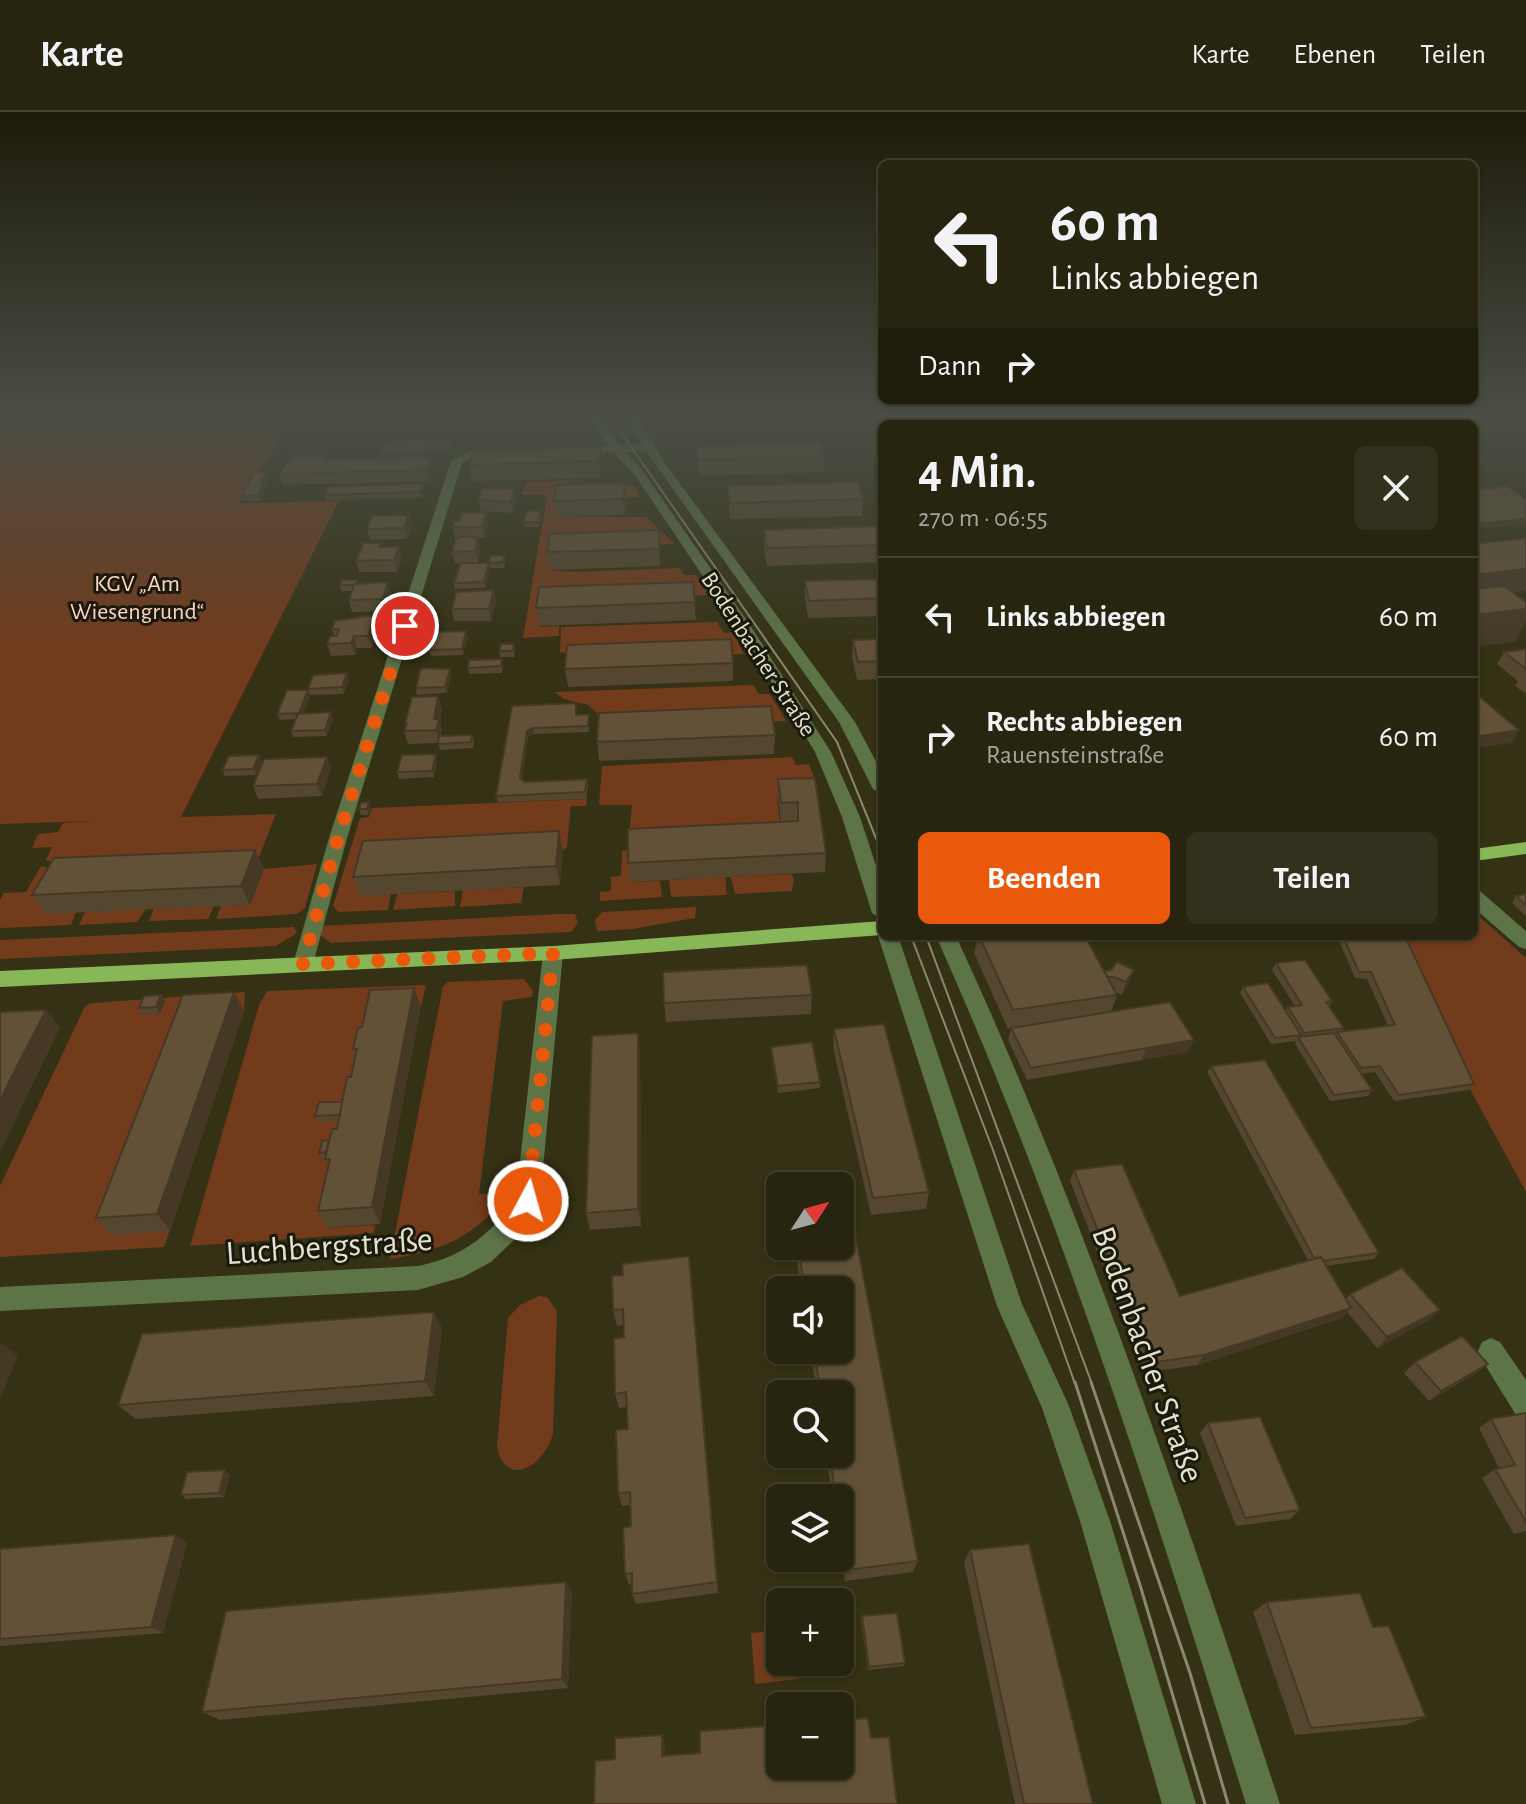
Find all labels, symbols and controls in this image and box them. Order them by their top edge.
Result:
text: Karte [40,36,124,74]
text: Karte [1191,41,1250,69]
text: Ebenen [1294,41,1376,69]
text: Teilen [1420,41,1486,69]
icon: left [918,192,1022,296]
text: 60 m [1050,195,1160,251]
text: Links abbiegen [1050,260,1259,296]
icon: right [998,344,1042,388]
text: Dann [918,351,982,381]
button: close [1354,446,1438,530]
text: 4 Min. [918,449,1037,497]
text: 270 m · 06:55 [918,505,1048,531]
street label: Bodenbacher Straße [696,568,820,741]
park label: KGV „Am Wiesengrund“ [70,572,204,624]
pin [371,592,439,660]
icon: left [918,595,962,639]
text: Links abbiegen [986,602,1166,632]
text: 60 m [1379,602,1438,632]
icon: arrive [383,604,427,648]
text: Rechts abbiegen [986,707,1183,737]
icon: right [918,715,962,759]
text: 60 m [1379,722,1438,752]
text: Rauensteinstraße [986,742,1164,768]
button: Beenden [918,832,1170,924]
button: Teilen [1186,832,1438,924]
position arrow [486,1159,570,1243]
north arrow [766,1172,854,1260]
map controls [766,1172,854,1780]
street label: Bodenbacher Straße [1085,1222,1209,1487]
street label: Luchbergstraße [225,1223,434,1271]
button: sound [766,1276,854,1364]
button: search [766,1380,854,1468]
button: layers [766,1484,854,1572]
button: + [766,1588,854,1676]
button: − [766,1692,854,1780]

